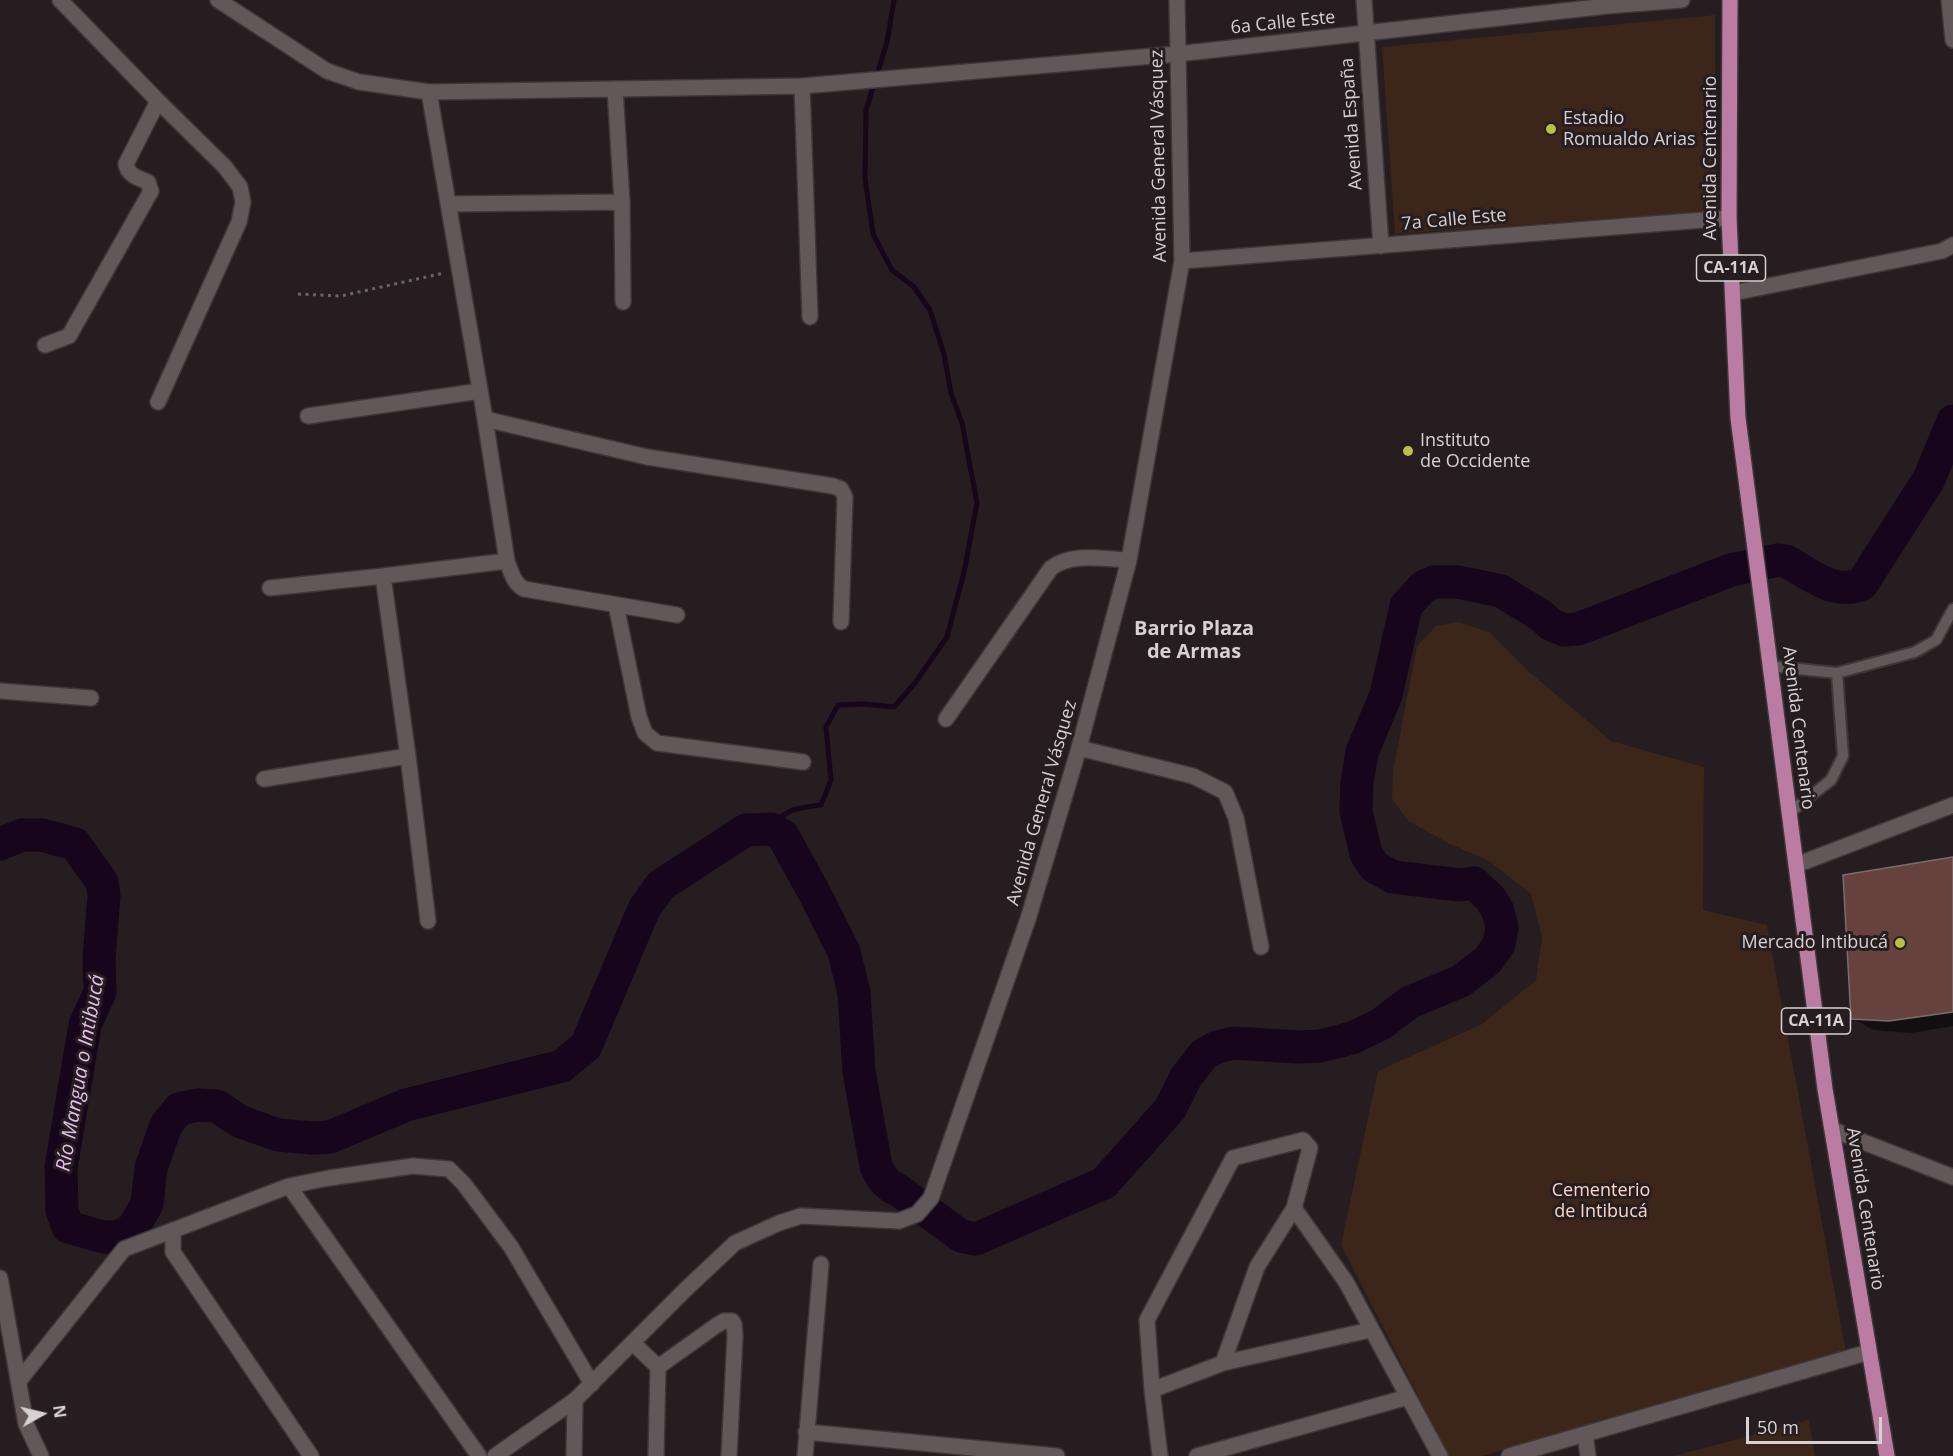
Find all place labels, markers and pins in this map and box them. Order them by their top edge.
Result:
place label: Estadio Romualdo Arias [1563,108,1696,150]
marker: Estadio Romualdo Arias [1544,122,1558,136]
place label: Instituto de Occidente [1420,430,1530,472]
marker: Instituto de Occidente [1401,444,1415,458]
place label: Mercado Intibucá [1742,932,1888,954]
marker: Mercado Intibucá [1893,936,1907,950]

